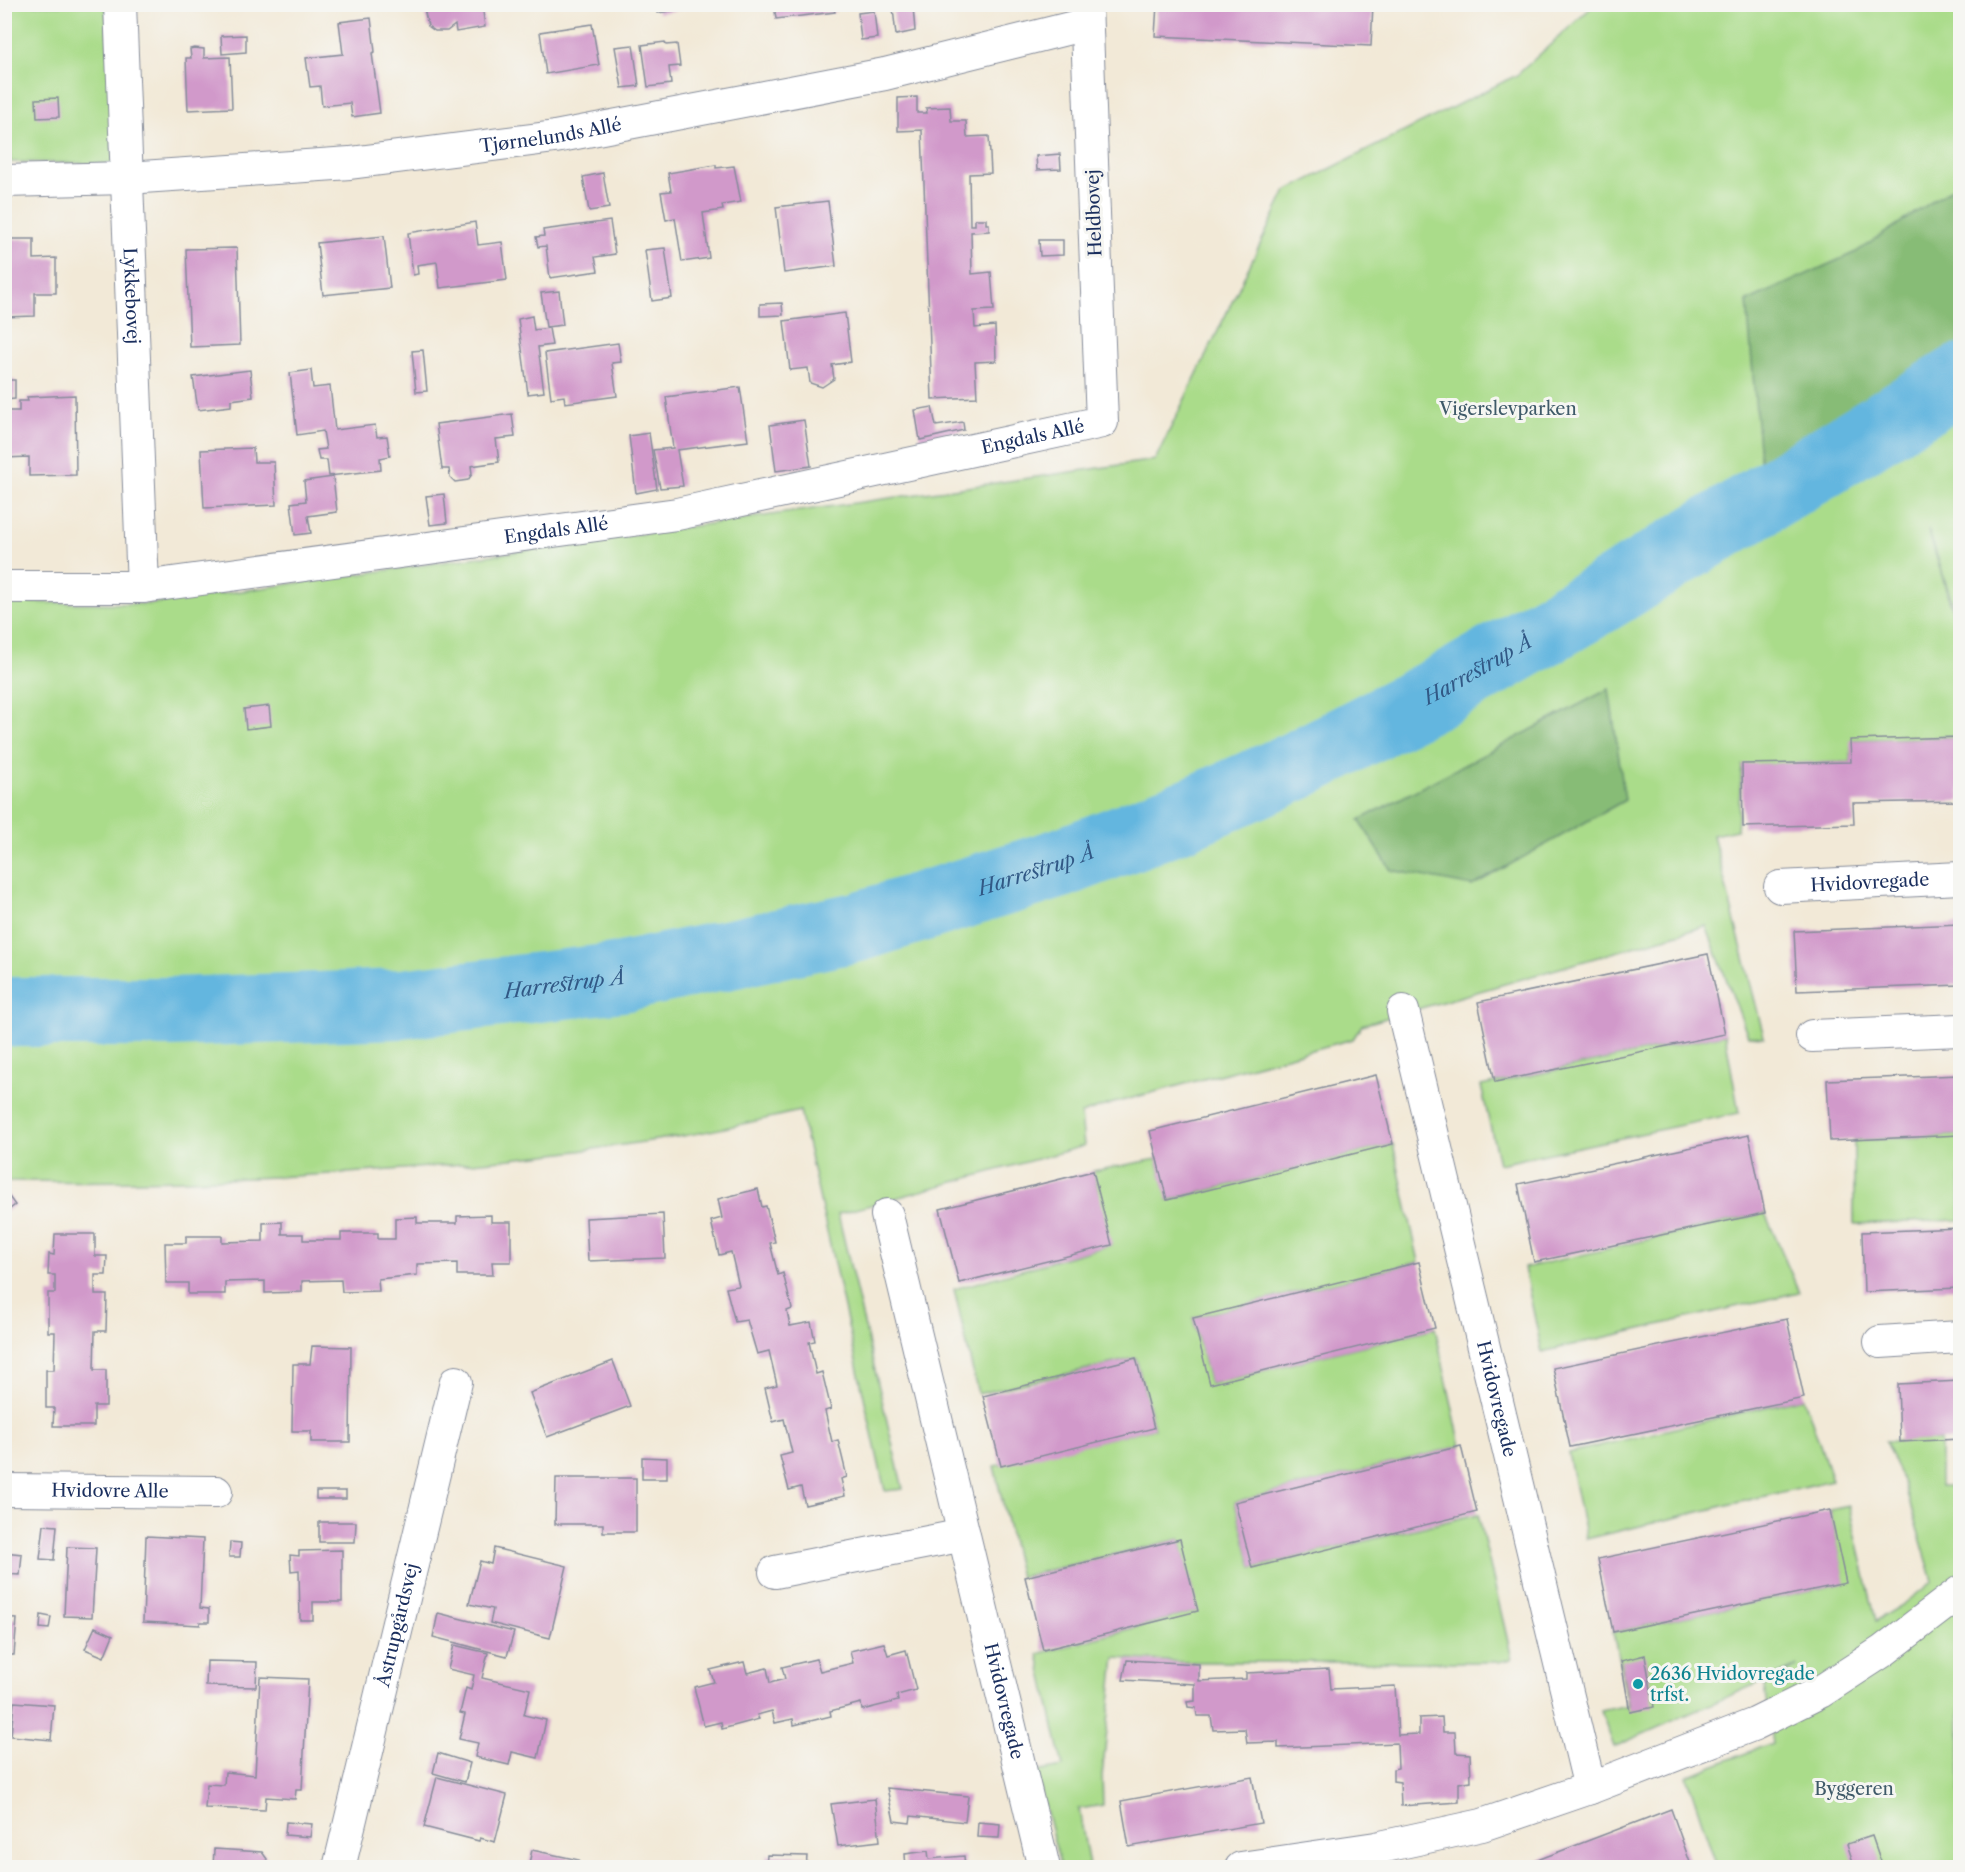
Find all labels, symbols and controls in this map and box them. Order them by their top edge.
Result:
street label: Tjørnelunds Allé [478,114,623,157]
street label: Heldbovej [1081,169,1107,257]
street label: Lykkebovej [119,247,144,345]
park label: Vigerslevparken [1438,398,1577,420]
street label: Engdals Allé [979,415,1086,459]
street label: Engdals Allé [503,513,610,549]
water label: Harrestrup Å [1417,628,1537,711]
water label: Harrestrup Å [973,838,1098,901]
street label: Hvidovregade [1810,869,1930,896]
water label: Harrestrup Å [501,964,627,1004]
street label: Hvidovregade [1472,1339,1521,1459]
street label: Hvidovre Alle [51,1479,169,1503]
street label: Åstrupgårdsvej [371,1561,423,1690]
street label: Hvidovregade [979,1641,1028,1762]
place label: 2636 Hvidovregade trfst. [1650,1663,1815,1706]
marker: 2636 Hvidovregade trfst. [1631,1677,1645,1691]
park label: Byggeren [1814,1778,1894,1800]

